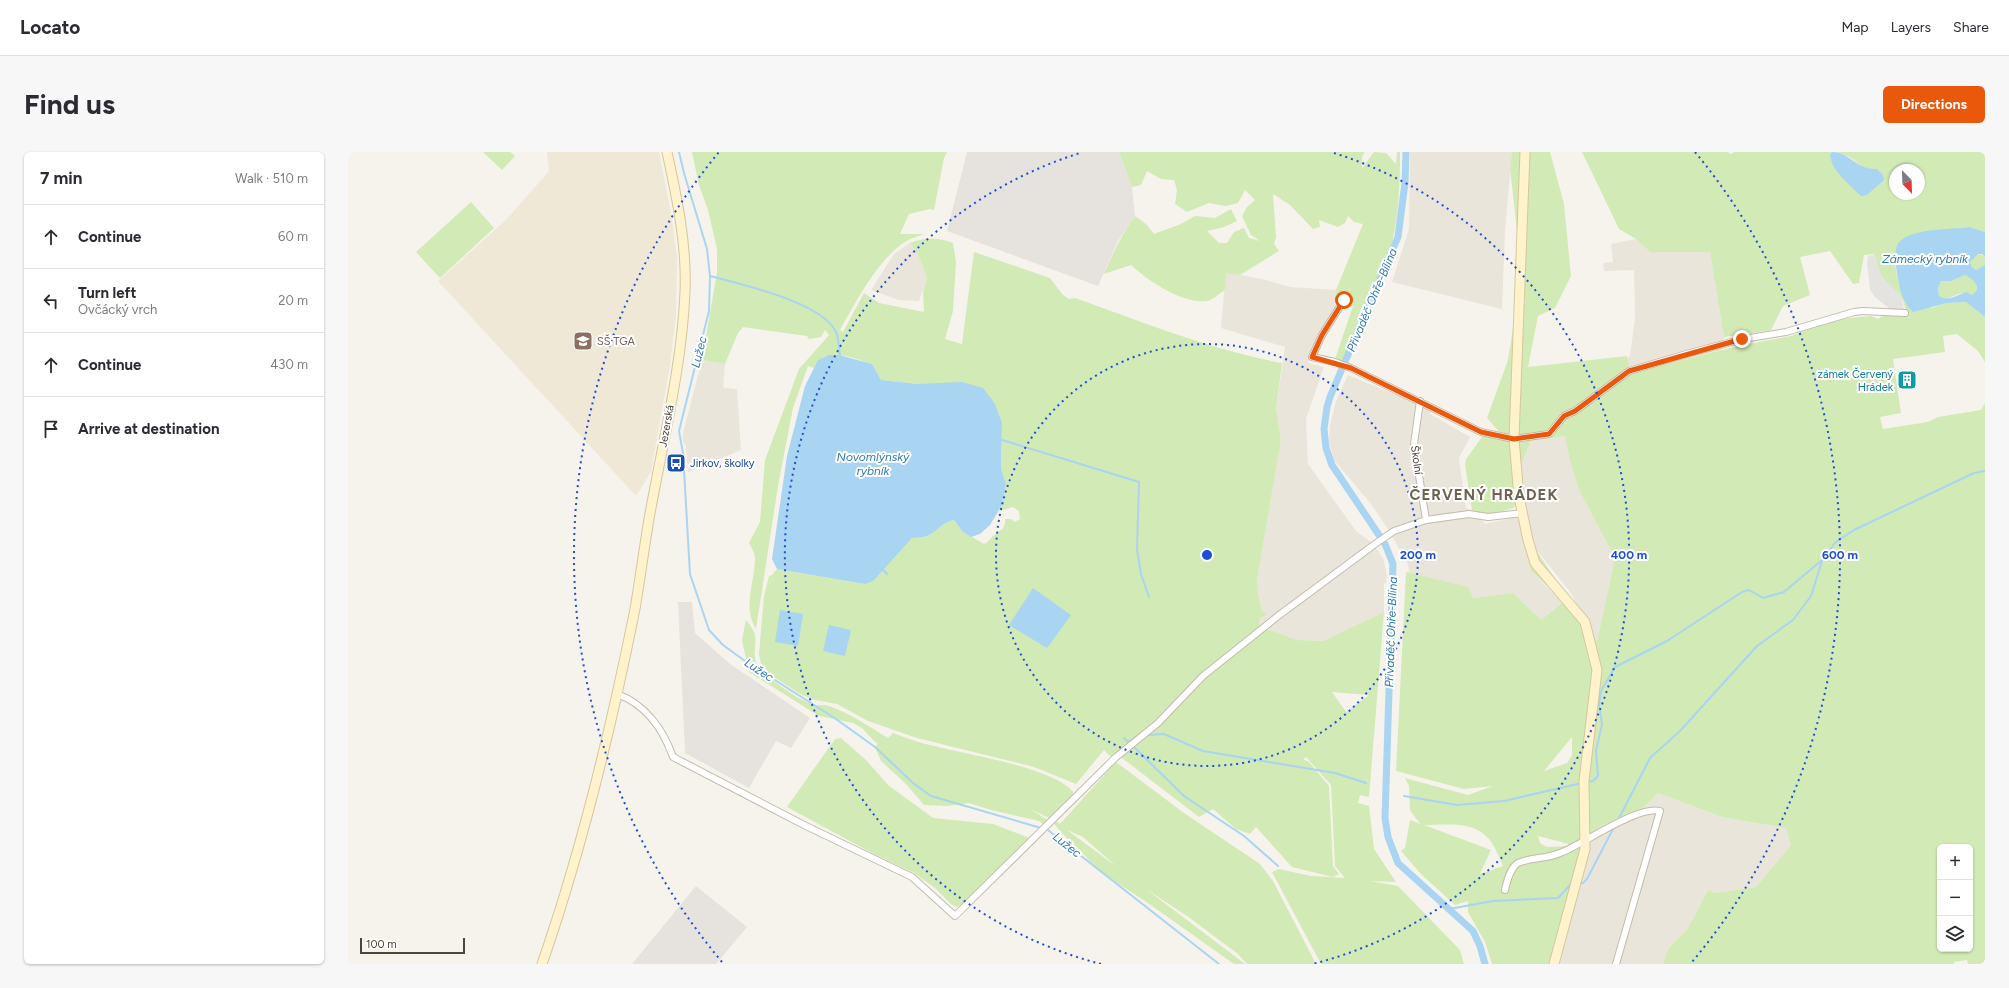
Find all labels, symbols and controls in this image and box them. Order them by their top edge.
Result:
text: Locato [20,16,80,39]
text: Map [1841,19,1869,36]
text: Layers [1891,19,1931,36]
text: Share [1953,19,1989,36]
button: Directions [1883,86,1985,123]
text: Find us [24,87,115,121]
north arrow [1889,164,1925,200]
text: 7 min [40,168,82,188]
text: Walk · 510 m [235,171,308,186]
icon: ahead [40,226,62,248]
text: Continue [78,228,141,246]
text: 60 m [278,229,308,244]
water label: Přivaděč Ohře-Bílina [1344,246,1400,354]
water label: Zámecký rybník [1882,252,1969,266]
text: Turn left [78,284,136,302]
icon: left [40,290,62,312]
route start [1335,291,1353,309]
text: 20 m [278,293,308,308]
text: Ovčácký vrch [78,302,157,317]
school or university icon: SŠ TGA [572,330,594,352]
route end [1733,330,1751,348]
place label: SŠ TGA [597,334,636,348]
water label: Lužec [688,334,710,369]
icon: ahead [40,354,62,376]
text: Continue [78,356,141,374]
text: 430 m [270,357,308,372]
place label: zámek Červený Hrádek [1817,367,1894,394]
building icon: zámek Červený Hrádek [1896,369,1918,391]
street label: Jezerská [656,404,677,448]
icon: arrive [40,418,62,440]
text: Arrive at destination [78,420,219,438]
street label: Školní [1408,444,1426,476]
water label: Novomlýnský rybník [837,450,910,478]
bus stop icon: Jirkov, školky [665,452,687,474]
place label: Jirkov, školky [690,457,755,470]
district label: ČERVENÝ HRÁDEK [1410,486,1558,504]
centre of rings [1200,548,1214,562]
text: 200 m [1400,548,1436,562]
text: 400 m [1611,548,1647,562]
text: 600 m [1822,548,1858,562]
water label: Přivaděč Ohře-Bílina [1382,576,1400,688]
water label: Lužec [742,655,777,685]
water label: Lužec [1050,830,1084,861]
map controls [1937,844,1973,952]
button: + [1937,844,1973,880]
button: − [1937,880,1973,916]
button: layers [1937,916,1973,952]
scale bar [360,936,465,955]
text: 100 m [366,938,397,951]

